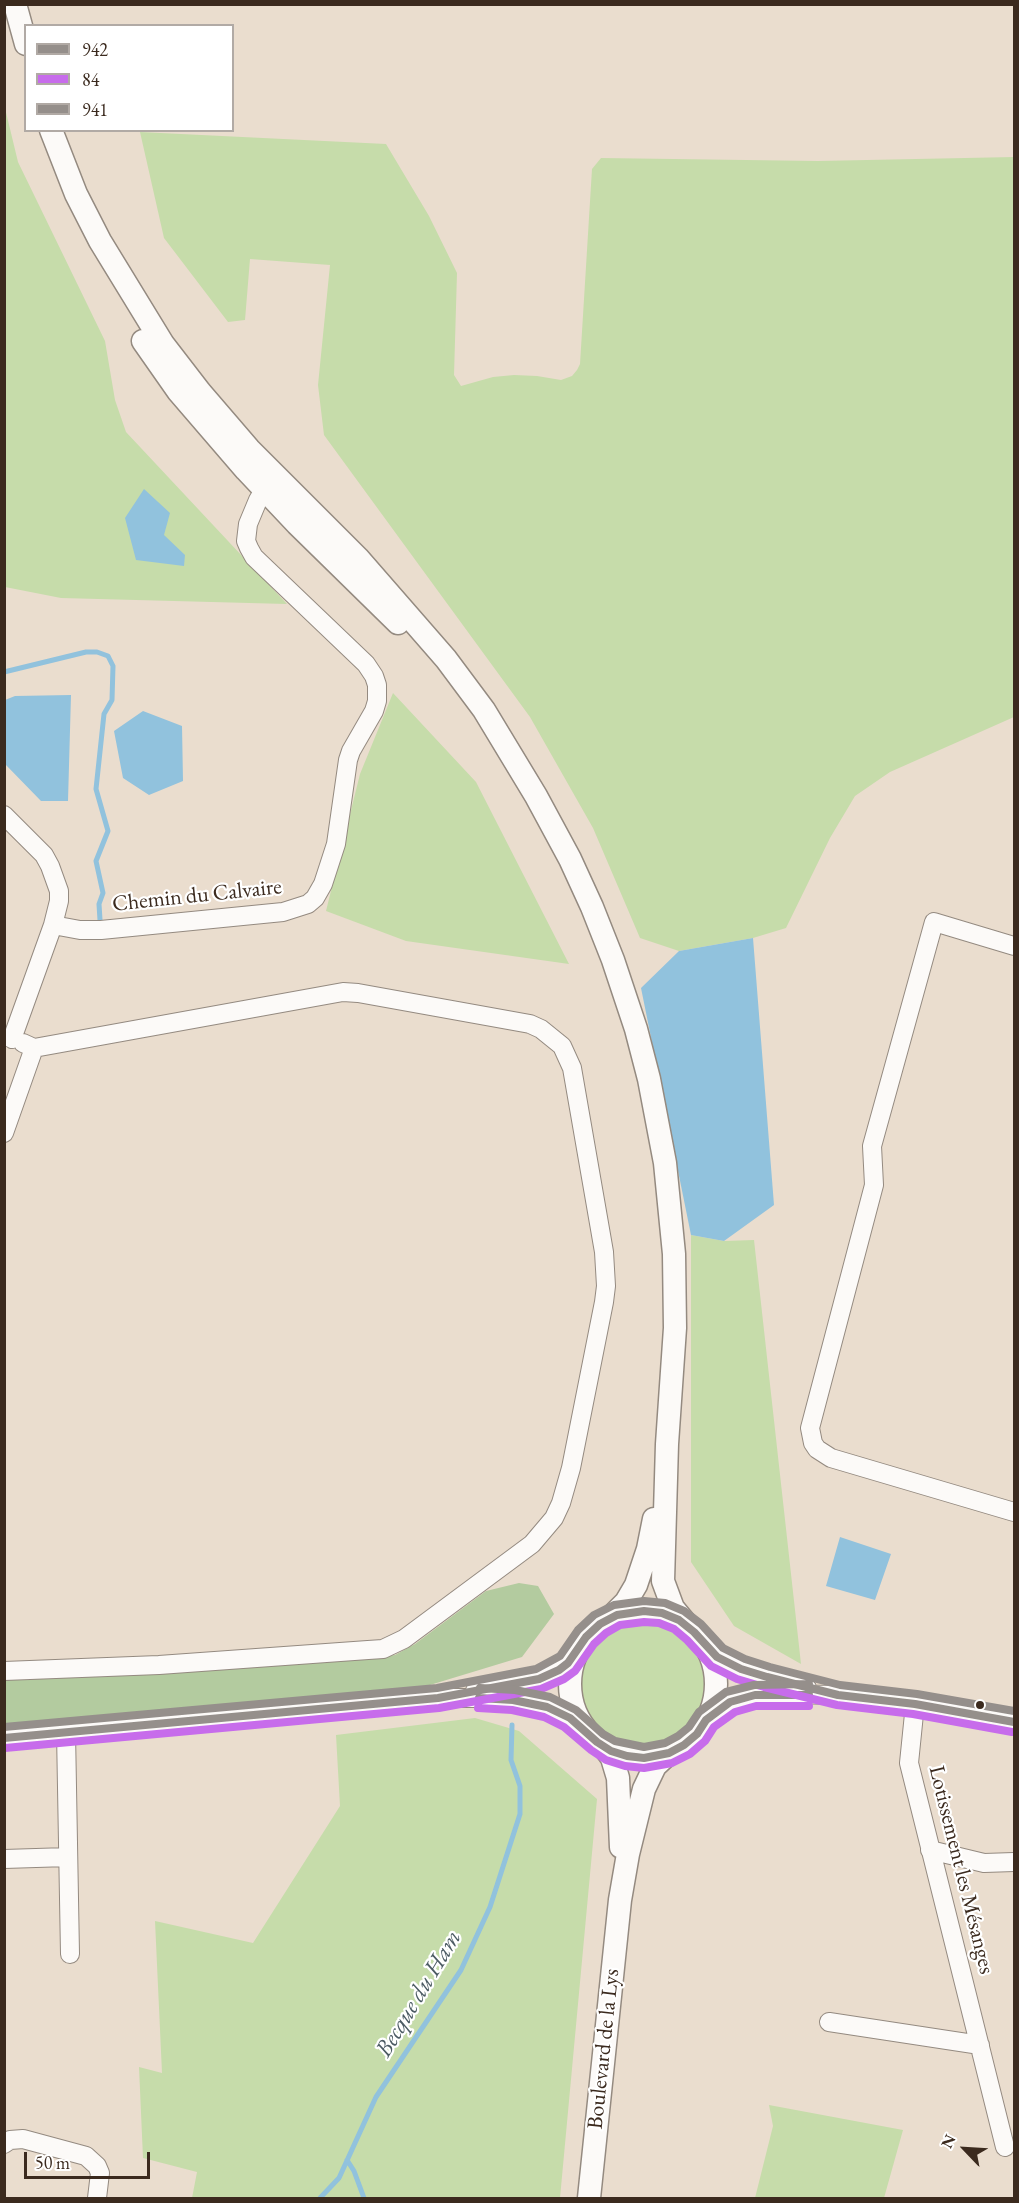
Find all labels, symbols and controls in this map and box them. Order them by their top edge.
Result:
legend [24,24,234,132]
text: 942 [82,38,108,61]
text: 84 [82,68,99,91]
text: 941 [82,98,108,121]
street label: Chemin du Calvaire [111,874,283,918]
unlabelled marker [974,1699,986,1711]
street label: Lotissement les Mésanges [922,1763,1000,1977]
water label: Becque du Ham [370,1925,468,2063]
street label: Boulevard de la Lys [582,1967,626,2131]
north arrow [935,2119,995,2179]
text: N [936,2131,960,2151]
scale bar [27,2140,153,2178]
text: 50 m [35,2151,70,2174]

